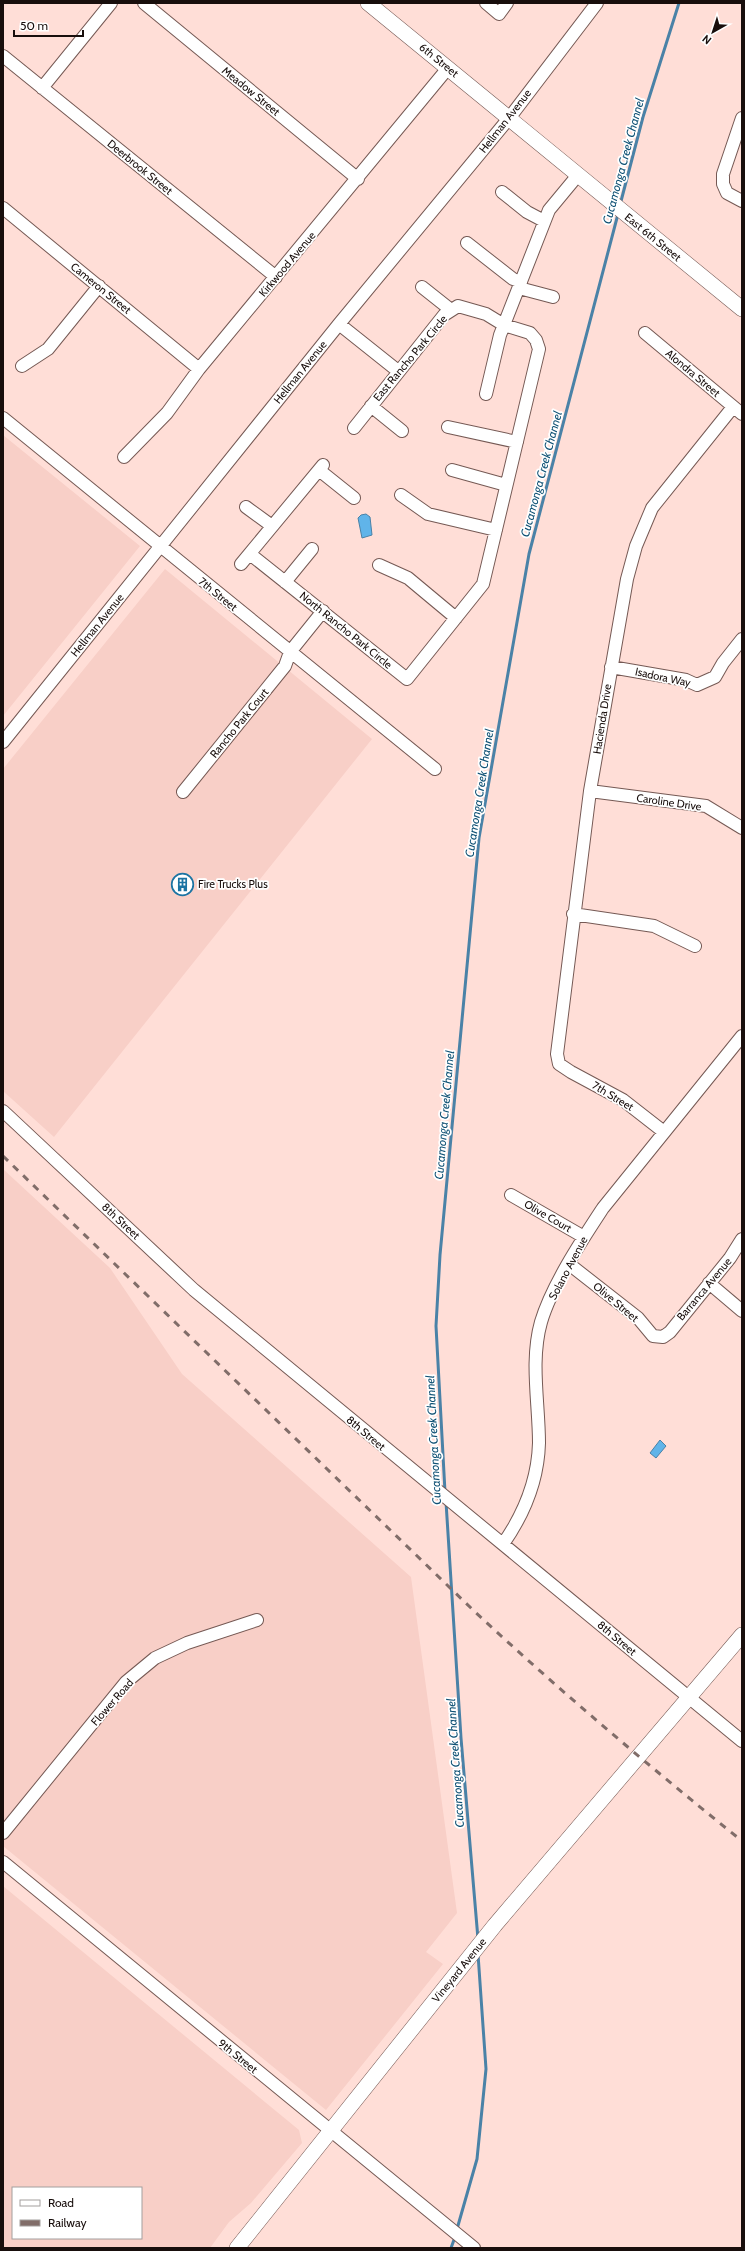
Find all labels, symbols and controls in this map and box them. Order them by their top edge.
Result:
scale bar [14,12,83,38]
north arrow [693,12,733,52]
text: 50 m [20,18,48,33]
text: N [699,32,714,48]
street label: 6th Street [416,40,462,80]
street label: Meadow Street [219,63,283,119]
street label: Hellman Avenue [476,86,534,156]
water label: Cucamonga Creek Channel [599,96,647,225]
street label: Deerbrook Street [105,136,176,198]
street label: East 6th Street [622,210,684,264]
street label: Kirkwood Avenue [256,228,319,299]
street label: Cameron Street [68,259,134,317]
street label: East Rancho Park Circle [370,312,450,404]
street label: Hellman Avenue [270,337,330,406]
street label: Alondra Street [663,346,723,400]
water label: Cucamonga Creek Channel [517,409,565,538]
street label: 7th Street [196,574,240,614]
street label: North Rancho Park Circle [297,588,395,672]
street label: Hellman Avenue [67,590,127,659]
street label: Isadora Way [634,664,692,690]
street label: Hacienda Drive [590,683,614,755]
street label: Rancho Park Court [207,685,271,761]
water label: Cucamonga Creek Channel [461,728,497,858]
street label: Caroline Drive [636,791,703,814]
building icon: Fire Trucks Plus [170,871,196,897]
place label: Fire Trucks Plus [198,877,268,891]
water label: Cucamonga Creek Channel [431,1050,457,1180]
street label: 7th Street [590,1078,637,1114]
street label: Olive Court [522,1197,574,1235]
street label: 8th Street [99,1200,143,1242]
street label: Solano Avenue [545,1234,591,1302]
street label: Barranca Avenue [674,1254,735,1323]
street label: Olive Street [590,1279,642,1325]
water label: Cucamonga Creek Channel [422,1375,444,1505]
street label: 8th Street [343,1413,389,1454]
street label: 8th Street [594,1618,640,1659]
street label: Flower Road [88,1676,136,1728]
water label: Cucamonga Creek Channel [443,1698,467,1828]
street label: Vineyard Avenue [429,1935,489,2005]
street label: 9th Street [215,2036,261,2076]
legend [12,2187,142,2239]
text: Road [48,2195,74,2210]
text: Railway [48,2215,86,2230]

